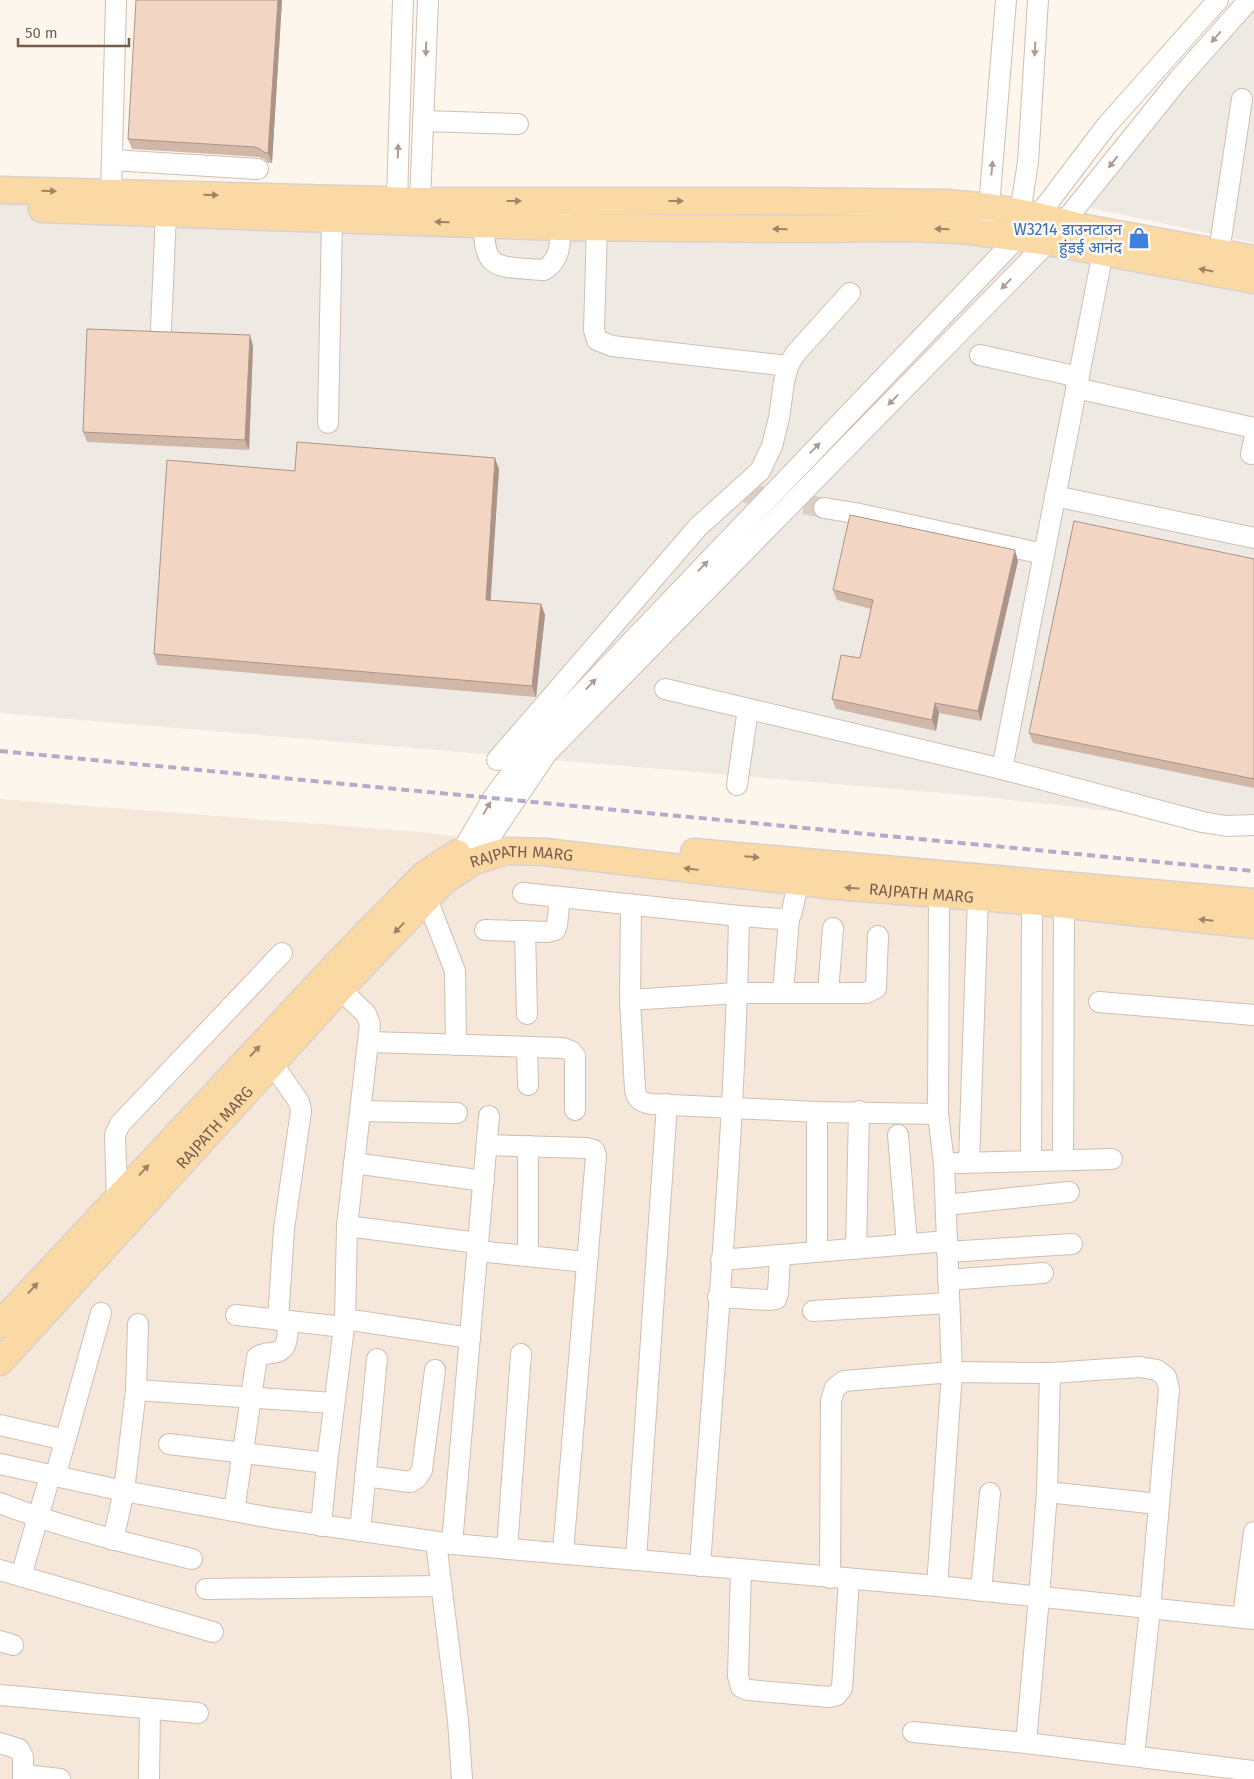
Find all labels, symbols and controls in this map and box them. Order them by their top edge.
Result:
scale bar [18,15,129,47]
text: 50 m [25,24,58,42]
one-way arrow [1211,30,1222,43]
one-way arrow [422,41,430,57]
one-way arrow [1031,41,1039,57]
one-way arrow [395,143,403,159]
one-way arrow [1108,155,1119,168]
one-way arrow [988,159,996,175]
one-way arrow [41,188,57,196]
one-way arrow [203,192,219,200]
one-way arrow [506,197,522,205]
one-way arrow [668,197,684,205]
one-way arrow [434,218,450,226]
place label: W3214 डाउनटाउन हुंडई आनंद [1014,220,1123,259]
one-way arrow [771,224,787,232]
one-way arrow [934,225,950,233]
shop icon: W3214 डाउनटाउन हुंडई आनंद [1126,225,1152,251]
one-way arrow [1198,266,1214,274]
one-way arrow [1001,278,1013,290]
one-way arrow [887,394,899,406]
one-way arrow [809,443,821,455]
one-way arrow [697,560,709,572]
one-way arrow [585,678,597,690]
one-way arrow [483,802,492,815]
street label: RAJPATH MARG [467,841,574,871]
one-way arrow [744,853,760,861]
one-way arrow [682,865,698,873]
street label: RAJPATH MARG [868,879,975,906]
one-way arrow [844,883,860,891]
one-way arrow [1197,916,1213,924]
one-way arrow [393,921,405,933]
one-way arrow [249,1045,261,1057]
street label: RAJPATH MARG [172,1082,257,1172]
one-way arrow [138,1164,150,1176]
one-way arrow [27,1283,39,1295]

